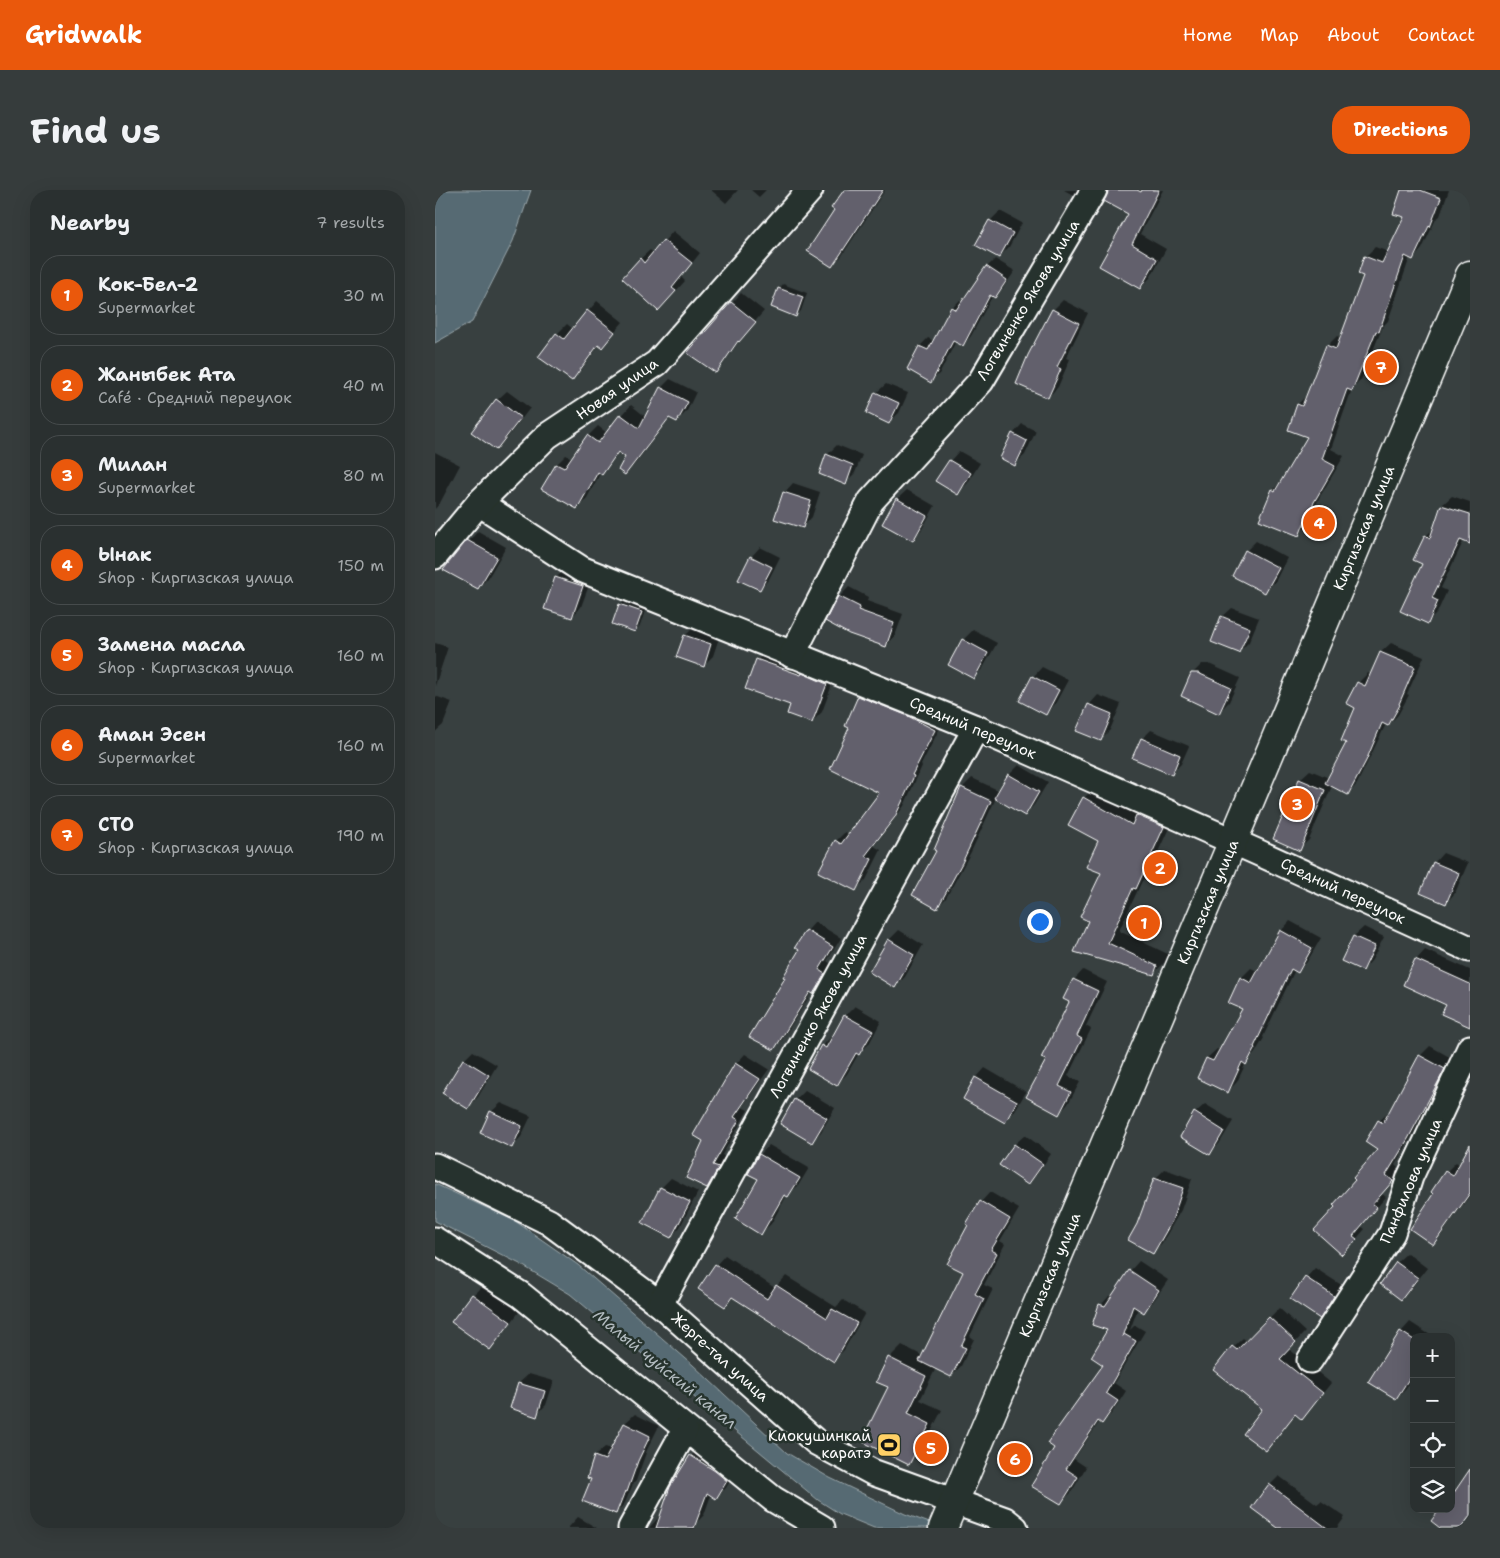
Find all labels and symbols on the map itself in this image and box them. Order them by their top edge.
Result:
street label: Логвиненко Якова улица [972,215,1084,384]
pin: 7 [1365,348,1397,386]
street label: Новая улица [572,353,663,425]
street label: Киргизская улица [1329,462,1400,594]
pin: 4 [1303,504,1335,542]
street label: Средний переулок [907,692,1039,764]
pin: 3 [1281,785,1313,823]
street label: Киргизская улица [1173,836,1244,968]
pin: 2 [1144,849,1176,887]
street label: Средний переулок [1277,853,1409,929]
pin: 1 [1128,904,1160,942]
your location [1027,909,1053,935]
street label: Логвиненко Якова улица [765,930,872,1101]
street label: Панфилова улица [1376,1115,1447,1247]
street label: Киргизская улица [1015,1209,1086,1341]
water label: Малый чуйский канал [589,1305,741,1434]
street label: Жерге-тал улица [667,1308,773,1406]
place label: Киокушинкай каратэ [768,1426,871,1463]
pin: 5 [915,1429,947,1467]
sports icon: Киокушинкай каратэ [876,1432,902,1458]
pin: 6 [999,1440,1031,1478]

